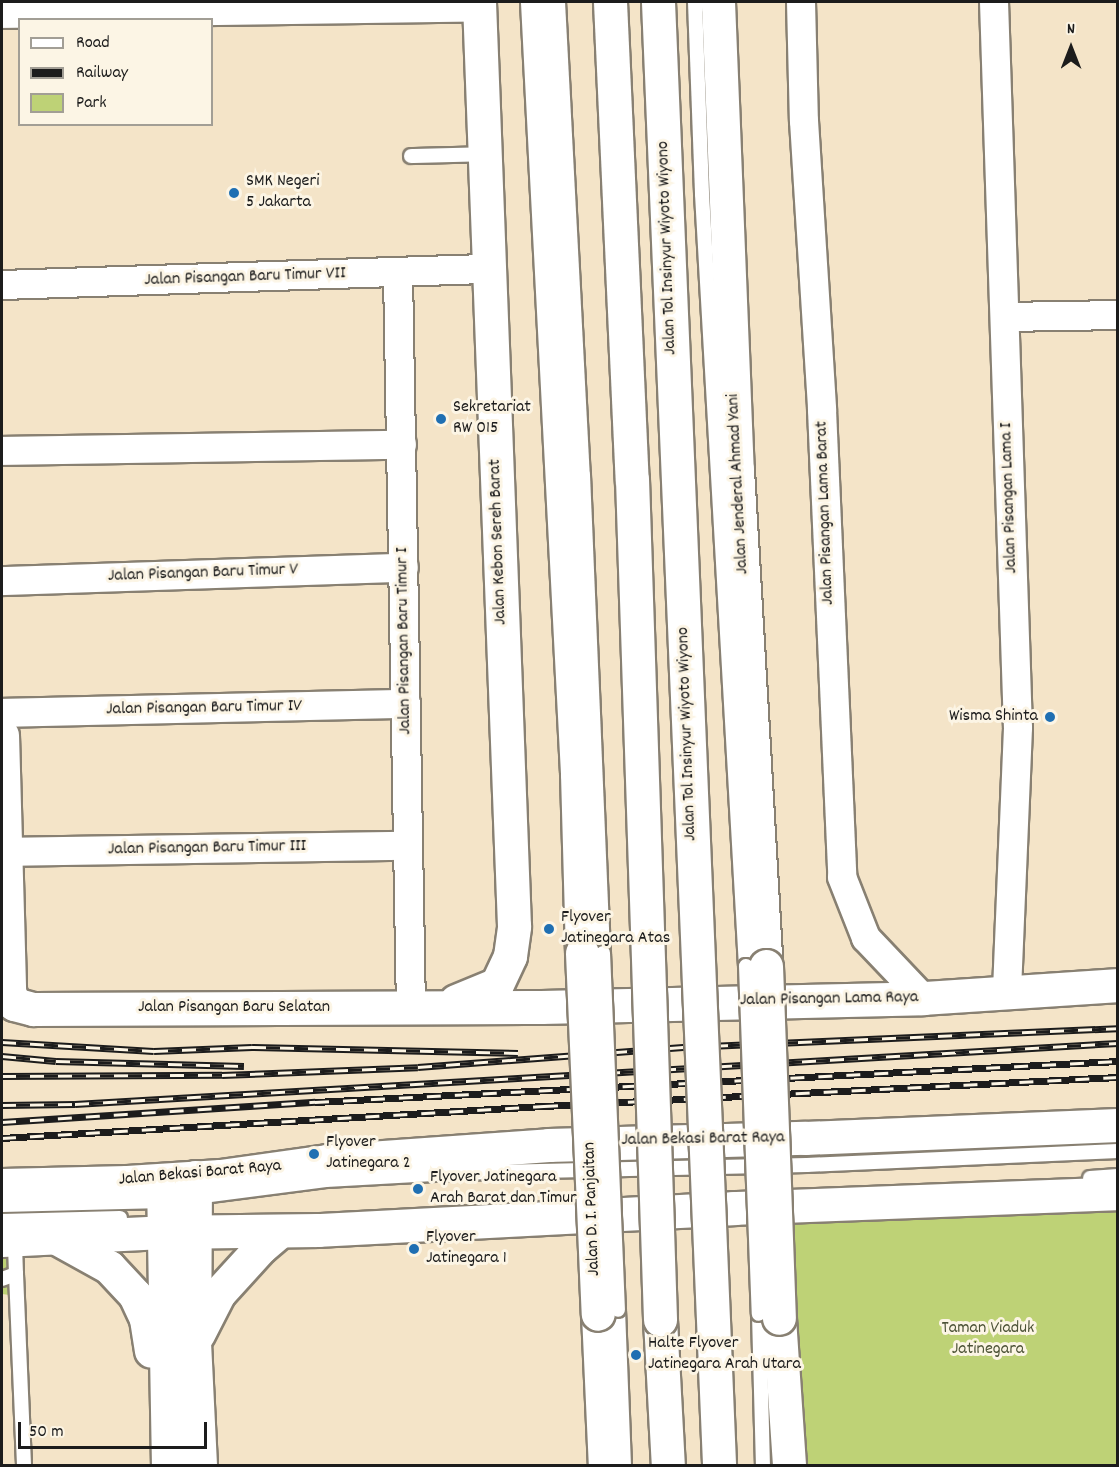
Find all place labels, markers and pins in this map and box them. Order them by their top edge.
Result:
place label: SMK Negeri 5 Jakarta [246,172,320,214]
marker: SMK Negeri 5 Jakarta [227,186,241,200]
place label: Sekretariat RW 015 [453,398,531,440]
marker: Sekretariat RW 015 [434,412,448,426]
place label: Wisma Shinta [949,706,1038,728]
marker: Wisma Shinta [1043,710,1057,724]
place label: Flyover Jatinegara Atas [561,908,670,950]
marker: Flyover Jatinegara Atas [542,922,556,936]
place label: Flyover Jatinegara 2 [326,1133,411,1176]
marker: Flyover Jatinegara 2 [307,1147,321,1161]
place label: Flyover Jatinegara Arah Barat dan Timur [430,1168,577,1210]
marker: Flyover Jatinegara Arah Barat dan Timur [411,1182,425,1196]
place label: Flyover Jatinegara 1 [426,1228,507,1270]
marker: Flyover Jatinegara 1 [407,1242,421,1256]
place label: Halte Flyover Jatinegara Arah Utara [648,1334,801,1376]
marker: Halte Flyover Jatinegara Arah Utara [629,1348,643,1362]

